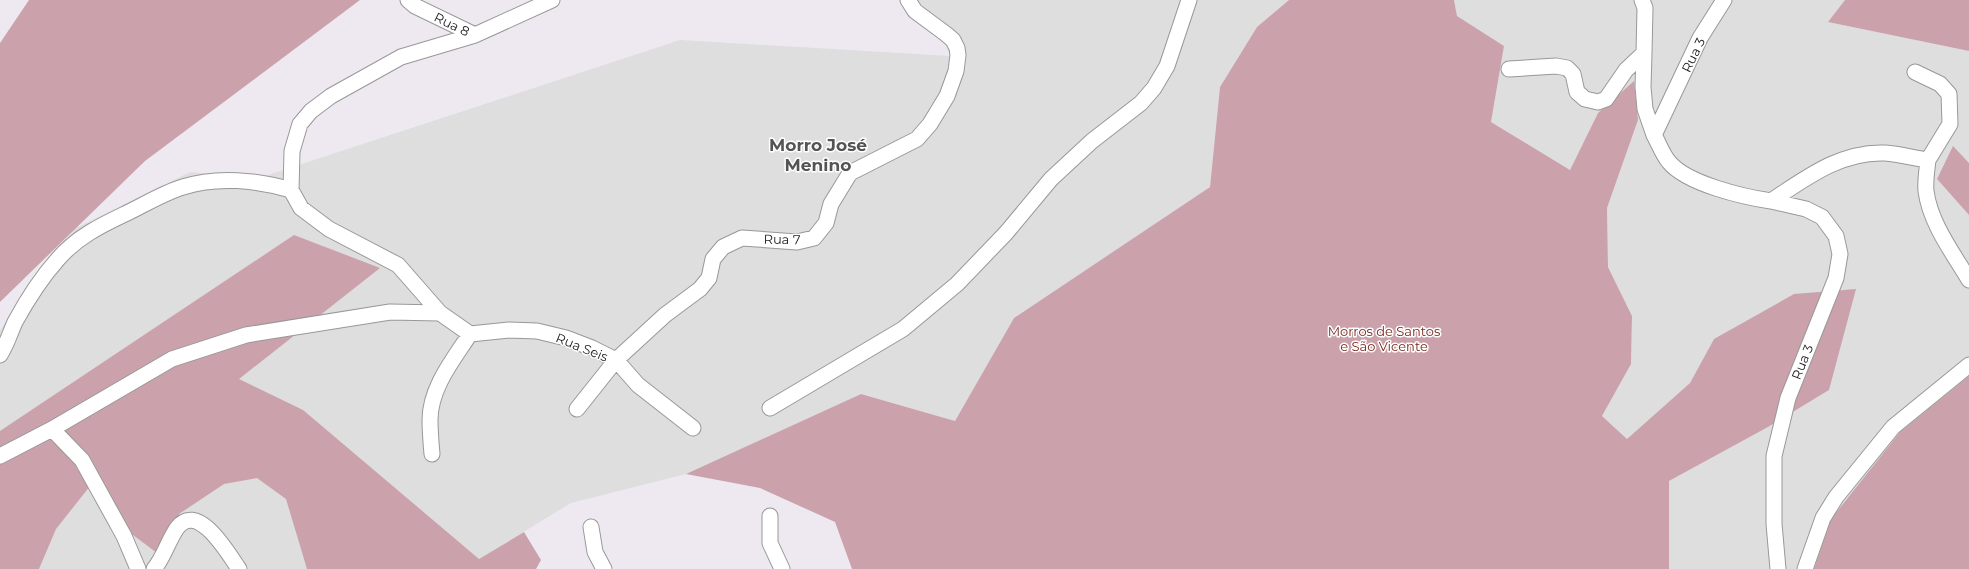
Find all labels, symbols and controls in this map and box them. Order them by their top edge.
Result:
street label: Rua 8 [432,9,472,39]
street label: Rua 3 [1678,35,1708,75]
district label: Morro José Menino [769,135,867,175]
street label: Rua 7 [763,231,801,247]
park label: Morros de Santos e São Vicente [1328,323,1440,354]
street label: Rua Seis [554,329,610,365]
street label: Rua 3 [1788,342,1816,382]

